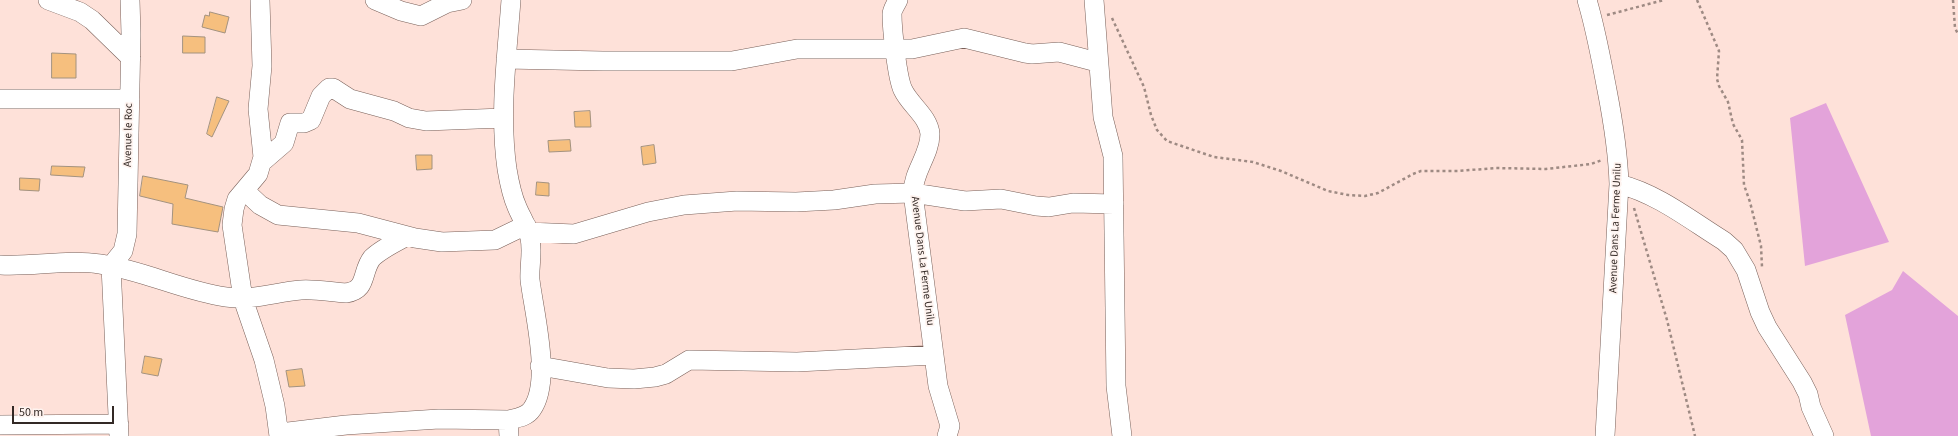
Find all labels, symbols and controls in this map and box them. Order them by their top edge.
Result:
street label: Avenue le Roc [122,103,136,167]
street label: Avenue Dans La Ferme Unilu [1607,163,1625,293]
street label: Avenue Dans La Ferme Unilu [908,196,936,326]
scale bar [14,398,116,424]
text: 50 m [19,404,43,421]

